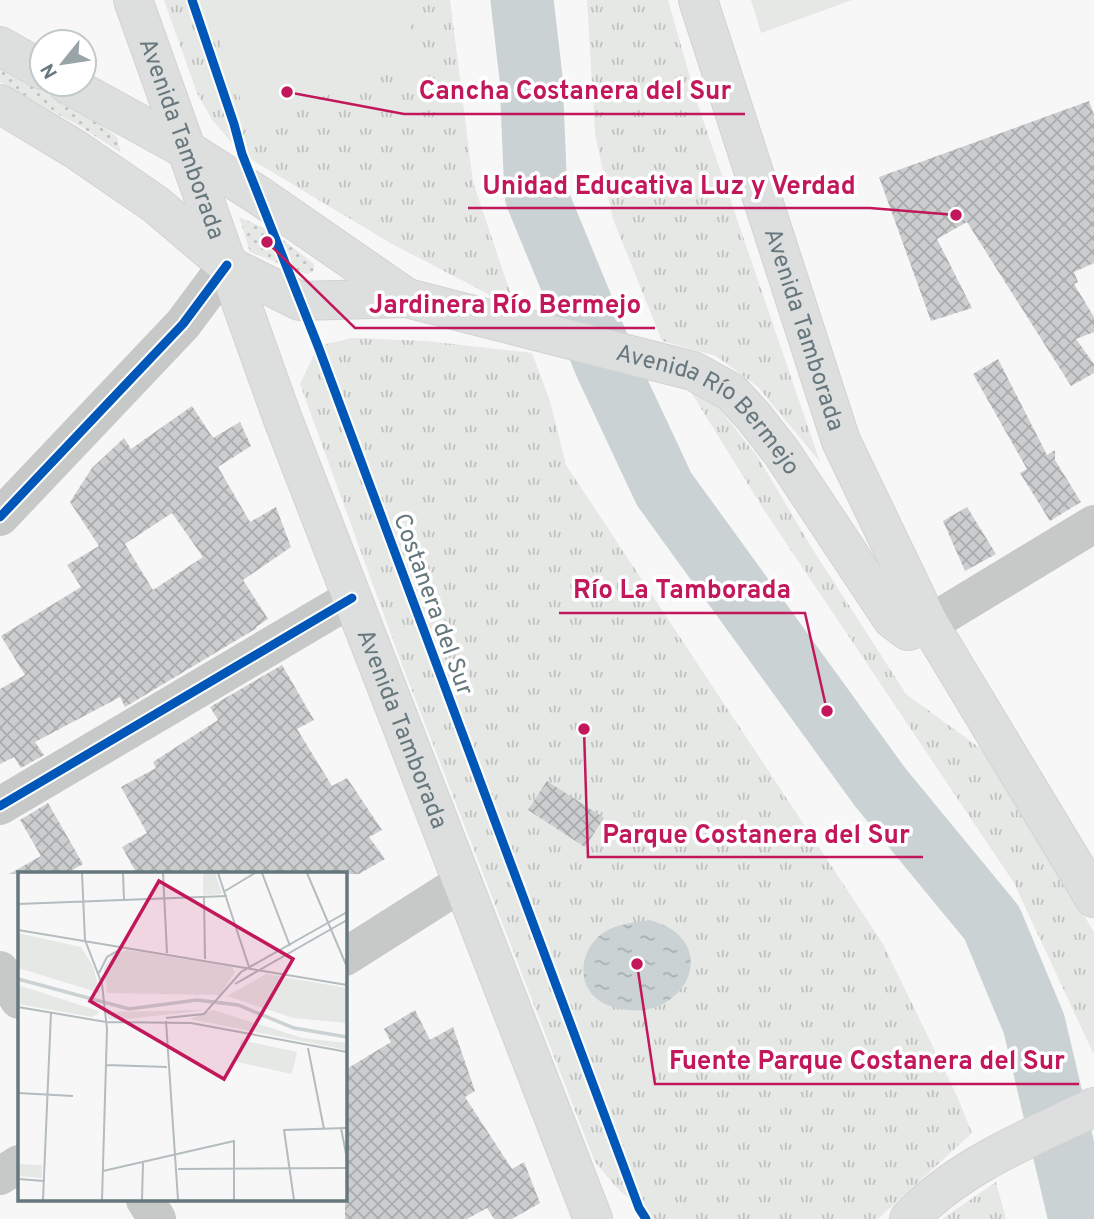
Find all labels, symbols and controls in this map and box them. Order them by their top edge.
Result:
north arrow [28,28,98,98]
street label: Avenida Tamborada [131,34,230,244]
text: N [36,59,64,82]
callout: Cancha Costanera del Sur [404,67,745,114]
text: Cancha Costanera del Sur [419,76,732,109]
callout: Unidad Educativa Luz y Verdad [468,161,870,208]
text: Unidad Educativa Luz y Verdad [482,171,856,204]
street label: Avenida Tamborada [756,224,850,435]
callout: Jardinera Río Bermejo [355,281,655,328]
text: Jardinera Río Bermejo [369,290,641,323]
street label: Avenida Río Bermejo [613,339,805,481]
street label: Costanera del Sur [385,510,479,700]
callout: Río La Tamborada [559,566,805,613]
text: Río La Tamborada [573,575,791,608]
street label: Avenida Tamborada [349,625,453,833]
callout: Parque Costanera del Sur [588,810,923,857]
text: Parque Costanera del Sur [602,820,910,853]
inset map [18,872,346,1202]
callout: Fuente Parque Costanera del Sur [655,1037,1079,1084]
text: Fuente Parque Costanera del Sur [669,1046,1065,1079]

